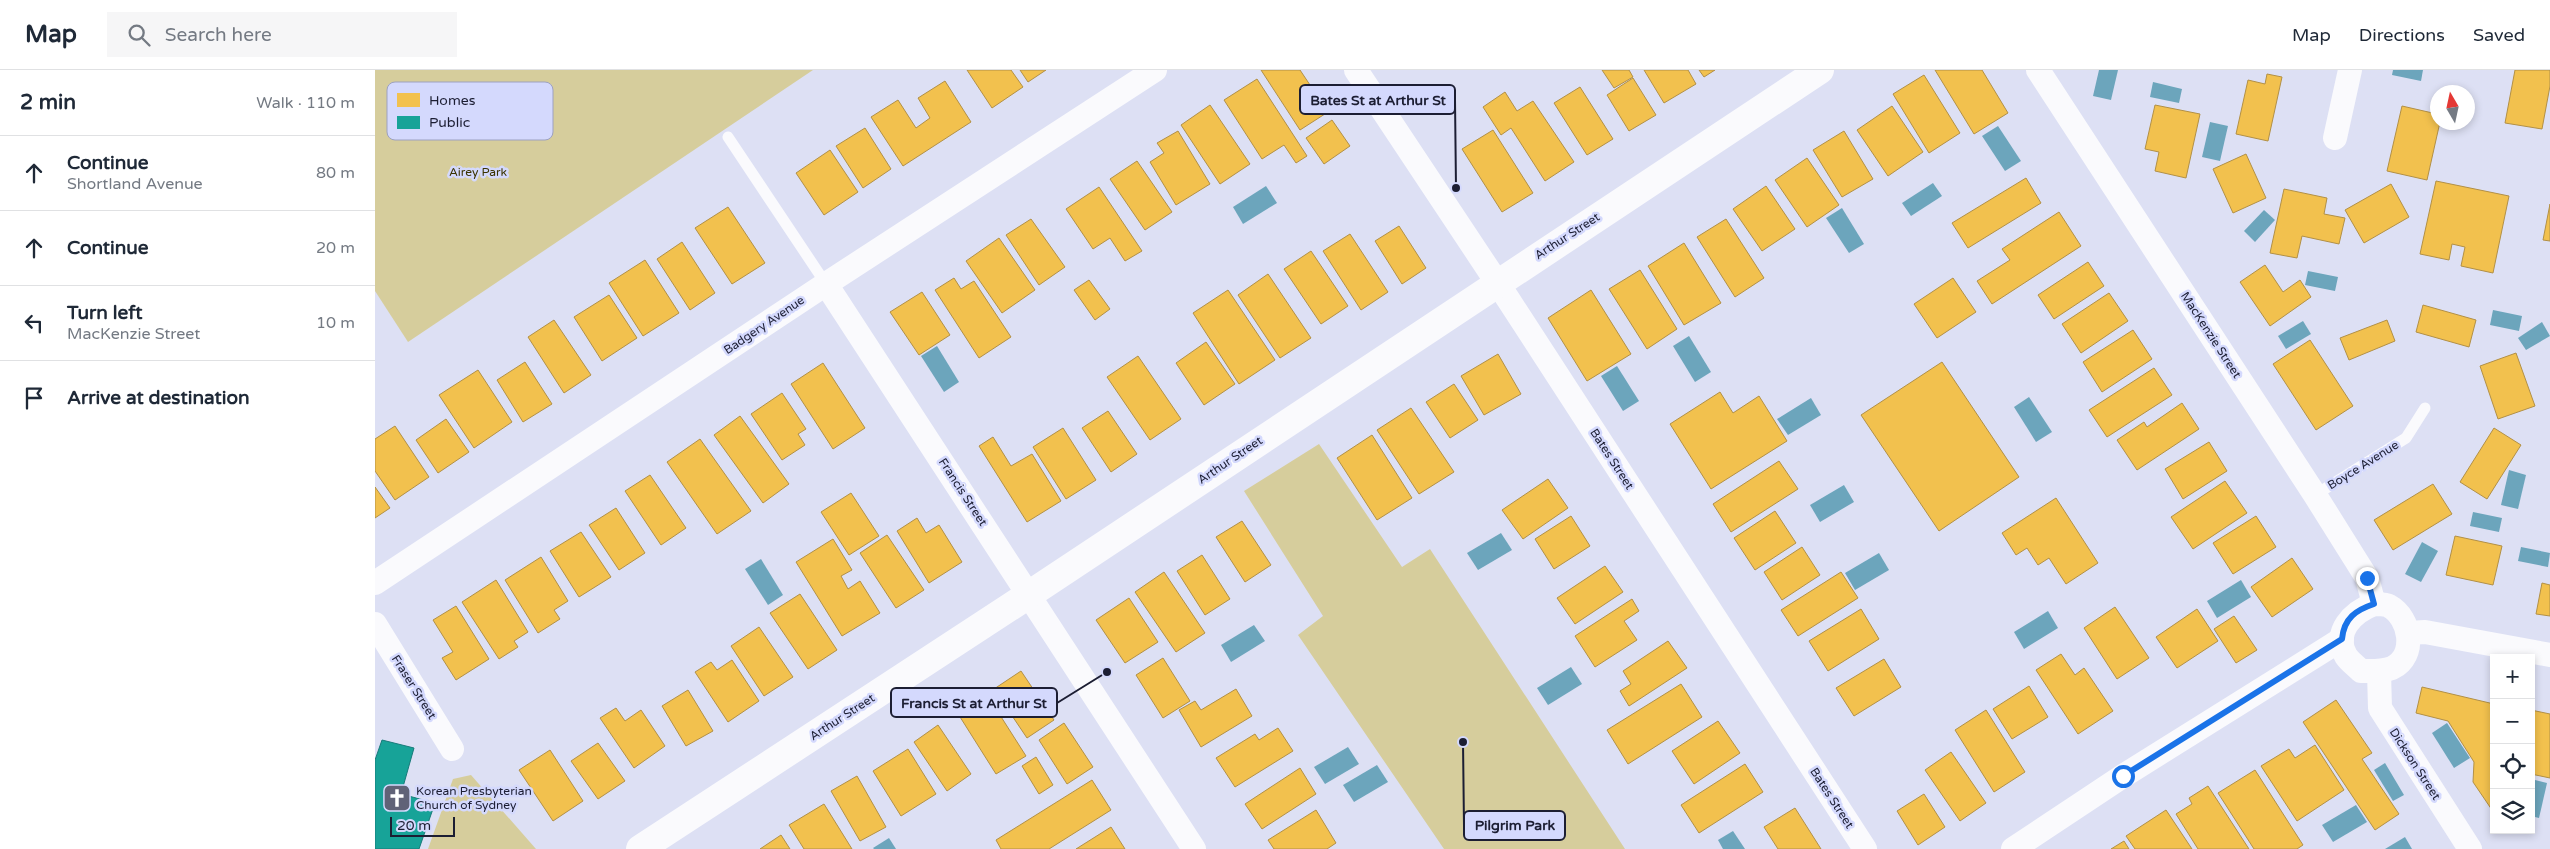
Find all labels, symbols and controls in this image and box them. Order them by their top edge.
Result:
search box [107,12,457,57]
text: Map [25,20,77,49]
icon: search [125,21,153,49]
text: Search here [165,24,272,46]
text: Map [2292,24,2331,46]
text: Directions [2359,24,2445,46]
text: Saved [2473,24,2525,46]
legend [387,82,553,140]
callout: Bates St at Arthur St [1300,85,1455,114]
north arrow [2430,85,2475,130]
text: 2 min [20,90,76,115]
text: Homes [429,92,476,109]
text: Bates St at Arthur St [1310,92,1446,109]
text: Walk · 110 m [256,93,355,113]
text: Public [429,114,470,131]
text: Continue [67,152,149,174]
icon: ahead [20,159,48,187]
text: 80 m [316,163,355,183]
park label: Airey Park [449,165,508,179]
text: Shortland Avenue [67,174,203,194]
street label: Arthur Street [1532,210,1602,262]
icon: ahead [20,234,48,262]
text: Continue [67,237,149,259]
text: 20 m [316,238,355,258]
street label: MacKenzie Street [2178,289,2244,381]
street label: Badgery Avenue [721,293,807,357]
text: Turn left [67,302,143,324]
icon: left [20,309,48,337]
text: 10 m [316,313,355,333]
text: MacKenzie Street [67,324,200,344]
icon: arrive [20,384,48,412]
text: Arrive at destination [67,387,250,409]
street label: Bates Street [1587,426,1637,492]
street label: Arthur Street [1195,433,1265,487]
street label: Boyce Avenue [2325,437,2401,492]
street label: Francis Street [936,455,990,529]
route end [2356,567,2379,590]
street label: Fraser Street [389,652,439,722]
map controls [2490,654,2535,834]
button: + [2490,654,2535,699]
callout: Francis St at Arthur St [891,688,1057,717]
street label: Arthur Street [807,691,877,743]
text: Francis St at Arthur St [901,695,1048,712]
button: − [2490,699,2535,744]
street label: Dickson Street [2387,726,2444,803]
button: locate [2490,744,2535,789]
street label: Bates Street [1807,765,1857,831]
route start [2112,765,2135,788]
church icon: Korean Presbyterian Church of Sydney [382,783,412,813]
place label: Korean Presbyterian Church of Sydney [416,784,532,812]
button: layers [2490,789,2535,834]
callout: Pilgrim Park [1464,811,1565,840]
scale bar [390,814,455,837]
text: 20 m [397,817,431,834]
text: Pilgrim Park [1475,817,1556,834]

